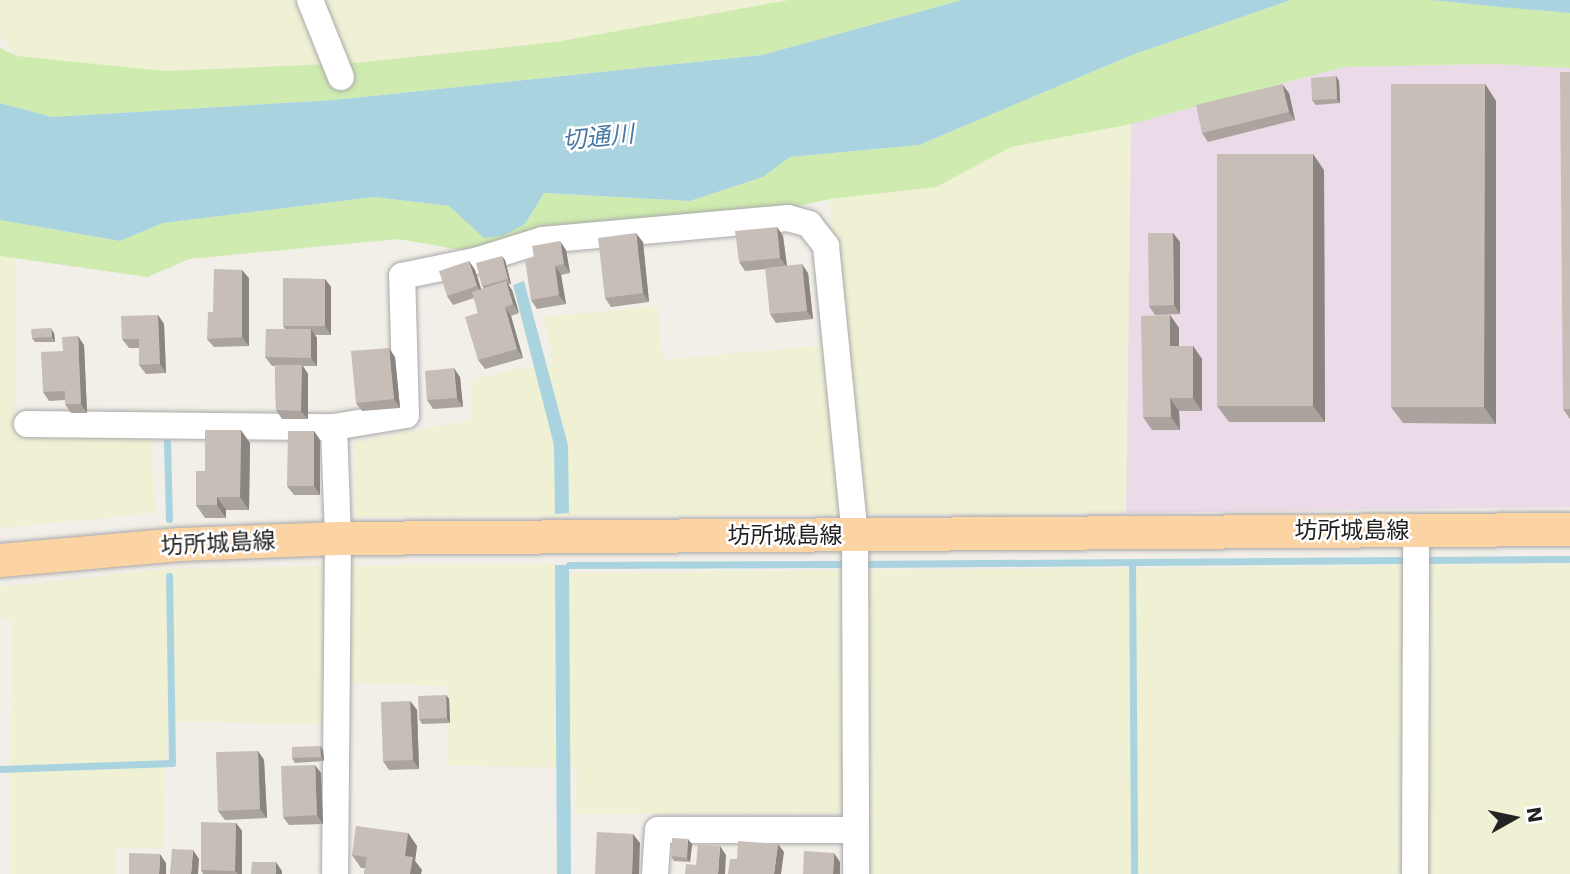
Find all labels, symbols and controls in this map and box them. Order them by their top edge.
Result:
water label: 切通川 [561,120,635,156]
street label: 坊所城島線 [1295,516,1409,544]
street label: 坊所城島線 [728,521,842,549]
street label: 坊所城島線 [160,526,276,560]
north arrow [1479,783,1549,853]
text: N [1523,805,1547,824]

